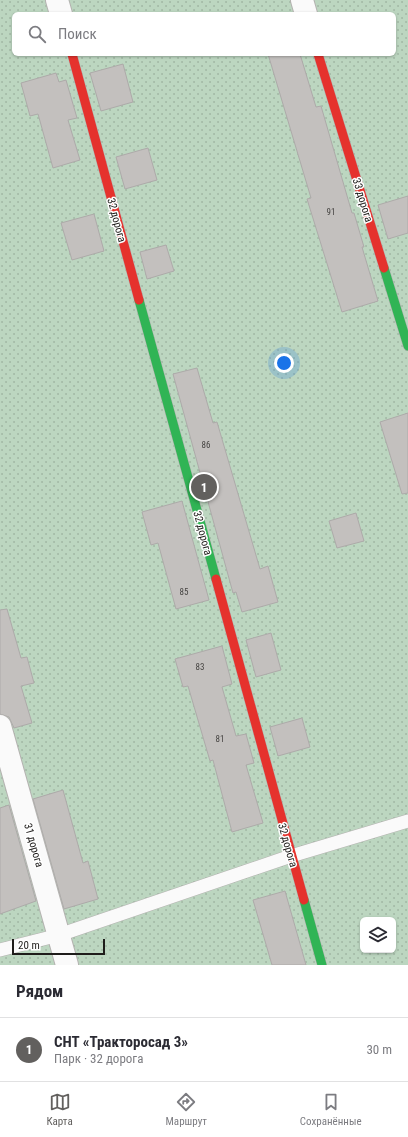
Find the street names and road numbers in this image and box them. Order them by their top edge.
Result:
street label: 33 дорога [350,177,375,224]
street label: 32 дорога [104,197,129,244]
street label: 32 дорога [190,510,215,557]
street label: 31 дорога [21,822,46,869]
street label: 32 дорога [275,822,300,869]

